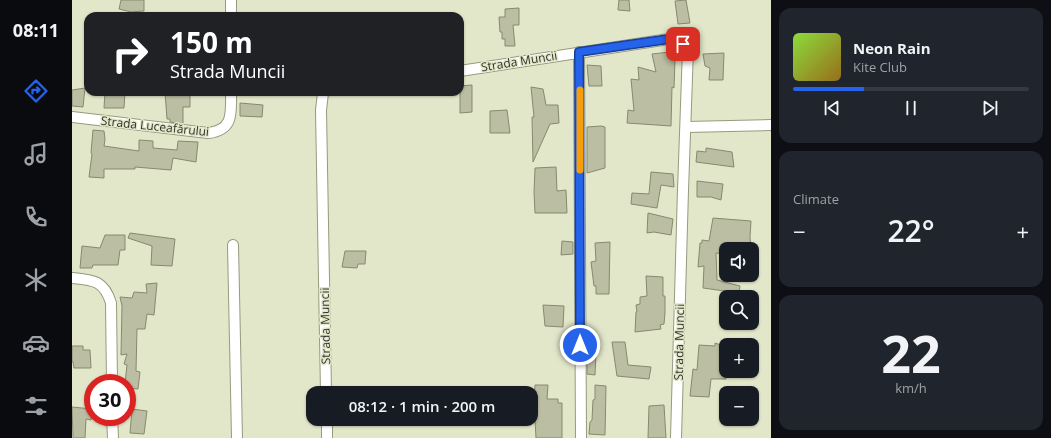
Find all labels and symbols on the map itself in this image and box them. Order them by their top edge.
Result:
pin [666,27,700,61]
street label: Strada Muncii [480,47,558,75]
street label: Strada Luceafărului [100,112,210,140]
street label: Strada Muncii [316,287,334,365]
street label: Strada Muncii [670,303,688,381]
position arrow [559,324,601,366]
speed limit sign: 30 [84,374,136,426]

